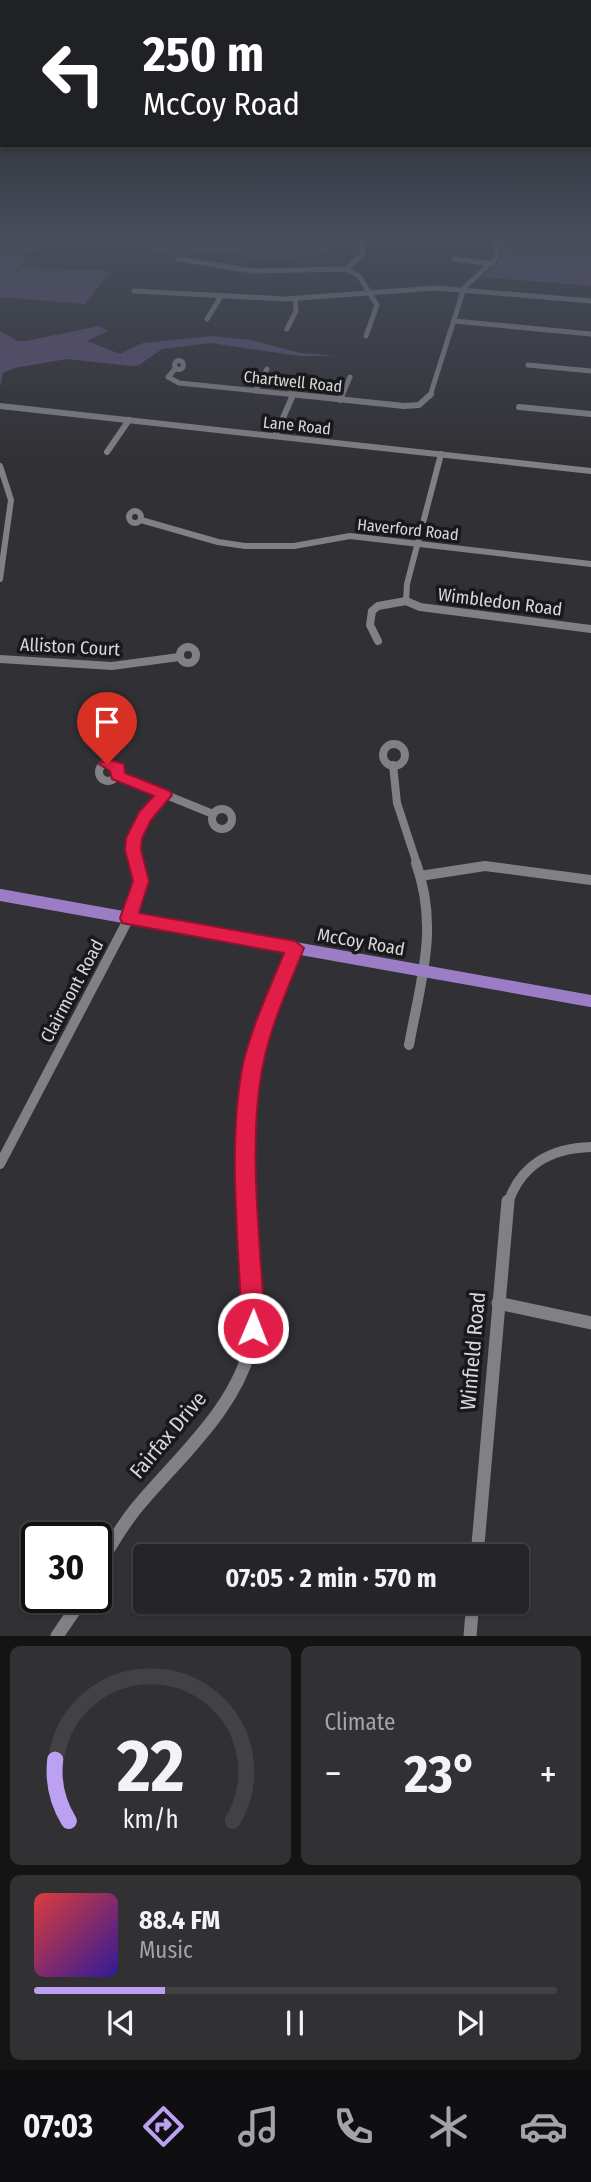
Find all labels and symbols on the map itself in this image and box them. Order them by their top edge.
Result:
street label: Chartwell Road [243,367,343,396]
street label: Lane Road [262,412,332,439]
street label: Haverford Road [356,515,459,544]
street label: Wimbledon Road [437,583,563,621]
street label: Alliston Court [20,633,121,661]
pin [77,692,137,764]
street label: McCoy Road [316,924,406,960]
street label: Clairmont Road [36,936,108,1046]
position arrow [216,1291,290,1365]
street label: Winfield Road [455,1291,491,1411]
street label: Fairfax Drive [124,1386,212,1484]
speed limit sign: 30 [21,1522,112,1613]

